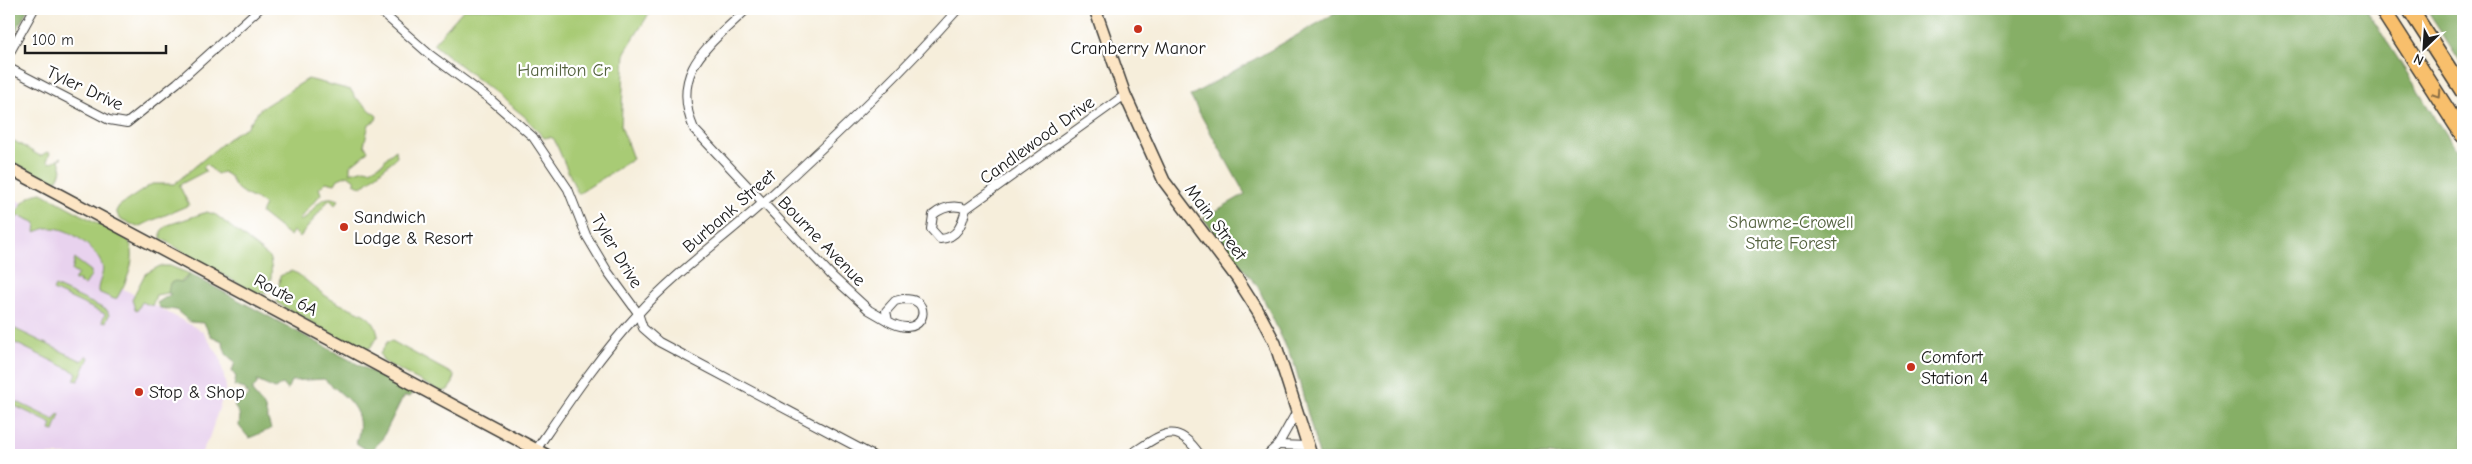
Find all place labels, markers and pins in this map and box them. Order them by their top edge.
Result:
marker: Cranberry Manor [1132,23,1144,35]
place label: Cranberry Manor [1070,38,1206,59]
place label: Sandwich Lodge & Resort [354,207,474,249]
marker: Sandwich Lodge & Resort [338,221,350,233]
place label: Comfort Station 4 [1921,347,1988,389]
marker: Comfort Station 4 [1905,361,1917,373]
place label: Stop & Shop [149,382,245,403]
marker: Stop & Shop [133,386,145,398]

